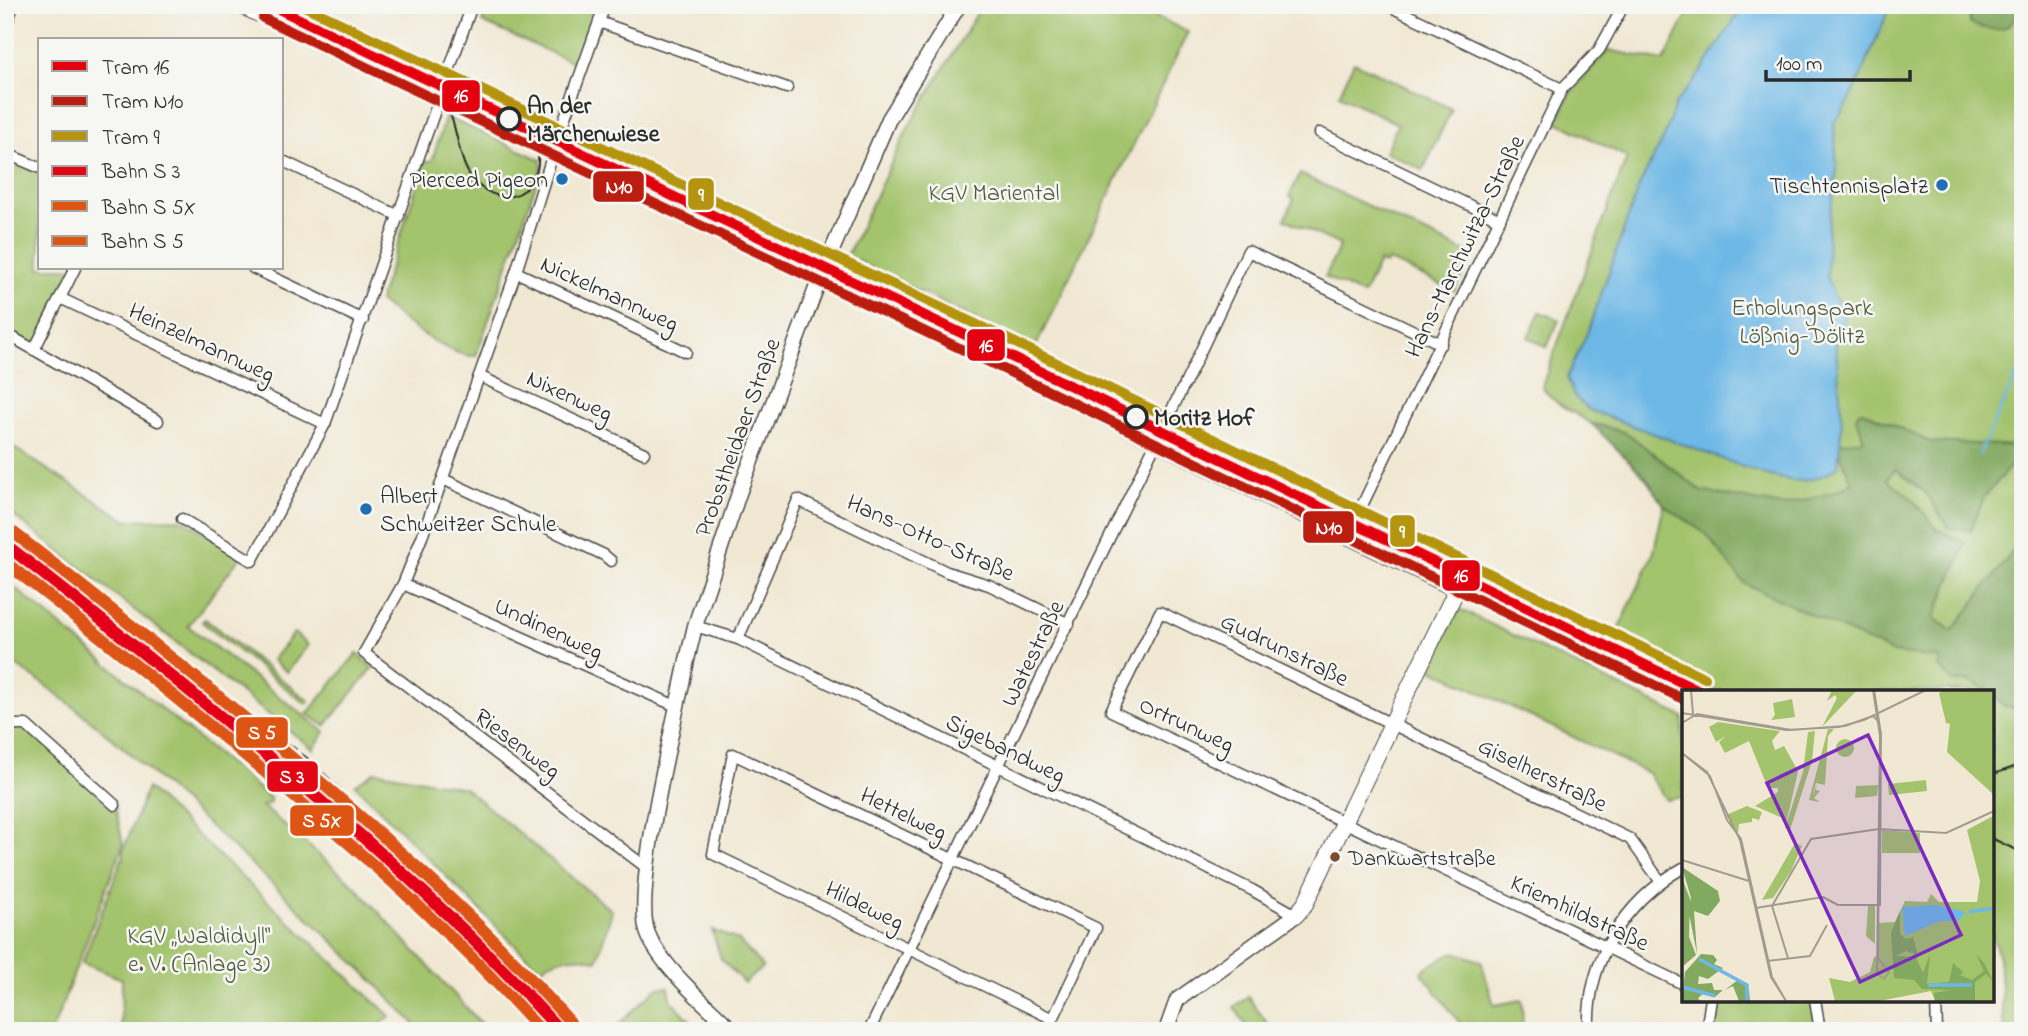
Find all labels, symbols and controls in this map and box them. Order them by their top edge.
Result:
legend [38,38,284,270]
scale bar [1766,38,1909,82]
text: 100 m [1776,50,1822,80]
text: Tram 16 [102,54,169,84]
line badge: 16 [441,79,481,113]
text: 16 [454,84,469,111]
text: Tram N10 [102,88,183,118]
place label: An der Märchenwiese [527,90,661,153]
marker: An der Märchenwiese [497,107,521,131]
text: Tram 9 [102,124,160,154]
street label: Hans-Marchwitza-Straße [1397,129,1536,365]
text: Bahn S 3 [101,158,180,188]
place label: Pierced Pigeon [409,164,548,199]
line badge: N10 [592,170,645,203]
place label: Tischtennisplatz [1769,170,1929,205]
marker: Pierced Pigeon [554,171,570,187]
text: N10 [605,175,633,202]
line badge: 9 [687,177,715,211]
park label: KGV Mariental [929,177,1059,212]
marker: Tischtennisplatz [1934,177,1950,193]
text: 9 [697,183,704,210]
text: Bahn S 5X [101,194,196,224]
text: Bahn S 5 [101,228,184,258]
street label: Nickelmannweg [534,248,684,343]
park label: Erholungspark Lößnig-Dölitz [1731,292,1873,355]
street label: Heinzelmannweg [122,295,280,394]
line badge: 16 [966,328,1006,362]
street label: Probstheidaer Straße [687,333,792,542]
text: 16 [979,334,994,361]
street label: Nixenweg [520,362,618,432]
place label: Moritz Hof [1154,402,1255,437]
marker: Moritz Hof [1124,405,1148,429]
place label: Albert Schweitzer Schule [380,480,557,543]
street label: Hans-Otto-Straße [840,487,1020,592]
marker: Albert Schweitzer Schule [358,501,374,517]
line badge: N10 [1302,510,1355,544]
line badge: 9 [1389,514,1416,548]
text: N10 [1315,516,1343,543]
text: 9 [1398,520,1405,547]
line badge: 16 [1441,559,1481,592]
text: 16 [1454,564,1469,591]
street label: Undinenweg [488,590,608,671]
street label: Watestraße [993,595,1075,713]
street label: Gudrunstraße [1214,605,1354,698]
street label: Ortrunweg [1133,689,1239,764]
inset map [1682,690,1993,1001]
street label: Riesenweg [466,701,567,789]
street label: Sigebandweg [939,706,1071,794]
line badge: S 5 [235,716,289,749]
text: S 5 [248,721,276,748]
street label: Giselherstraße [1471,730,1613,823]
line badge: S 3 [266,760,319,793]
text: S 3 [280,765,305,792]
street label: Hettelweg [853,779,952,851]
line badge: S 5X [289,804,355,837]
text: S 5X [303,809,341,836]
place label: Dankwartstraße [1347,844,1496,876]
marker: Dankwartstraße [1328,850,1342,864]
street label: Kriemhildstraße [1504,867,1655,962]
street label: Hildeweg [819,873,909,941]
park label: KGV „Waldidyll“ e. V. (Anlage 3) [127,920,271,983]

